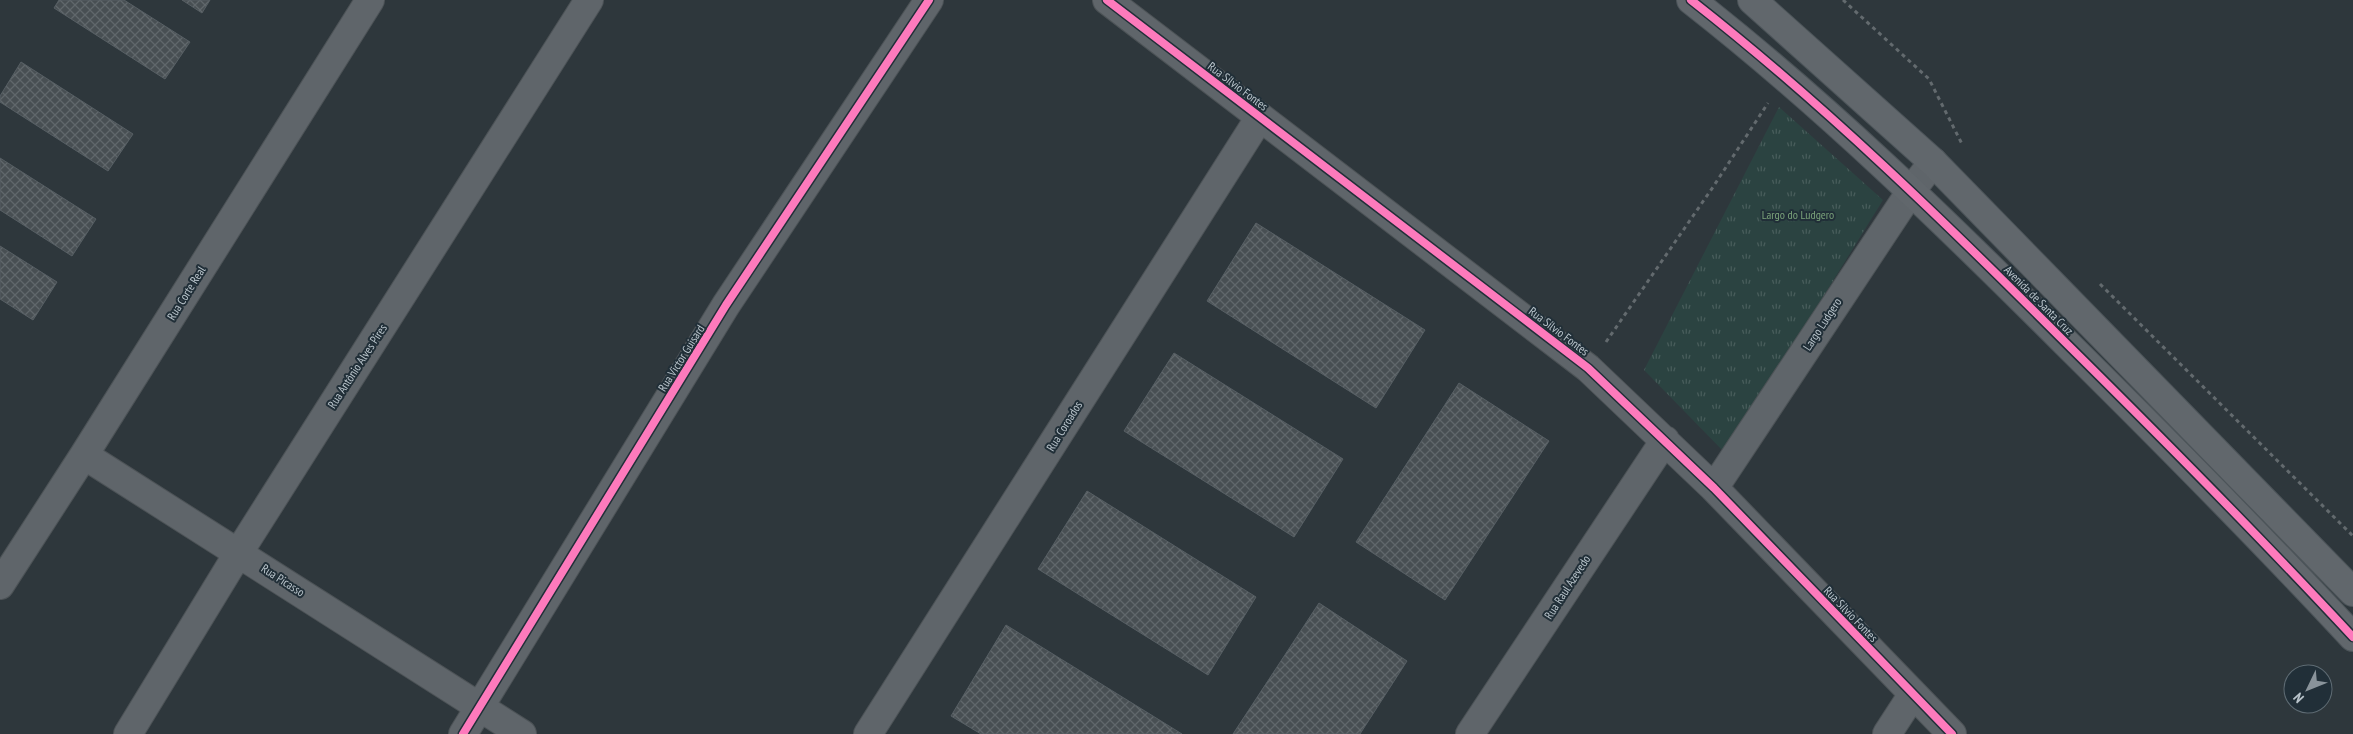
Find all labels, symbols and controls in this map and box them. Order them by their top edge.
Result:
street label: Rua Sílvio Fontes [1205,59,1271,113]
park label: Largo do Ludgero [1762,207,1834,222]
street label: Avenida de Santa Cruz [2001,262,2077,338]
street label: Rua Corte Real [164,263,209,323]
street label: Largo Ludgero [1799,295,1845,353]
street label: Rua Sílvio Fontes [1526,304,1592,358]
street label: Rua Antônio Alves Pires [324,321,390,411]
street label: Rua Victor Guisard [655,322,707,394]
street label: Rua Coroados [1043,398,1085,454]
street label: Rua Raul Azevedo [1541,552,1593,622]
street label: Rua Picasso [258,560,308,600]
street label: Rua Sílvio Fontes [1821,583,1881,645]
north arrow [2283,664,2333,714]
text: N [2289,689,2308,707]

